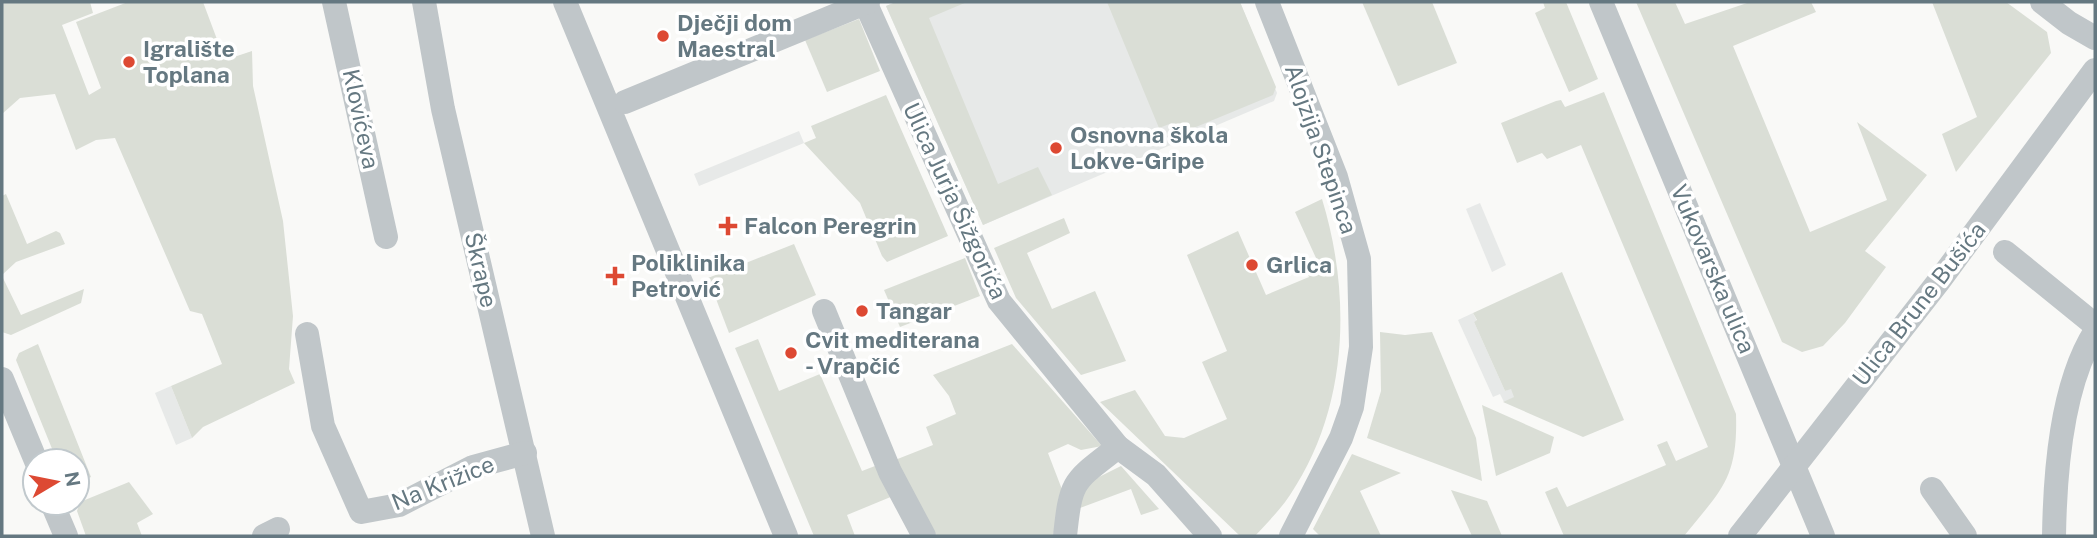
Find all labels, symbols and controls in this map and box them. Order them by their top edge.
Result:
place label: Dječji dom Maestral [677,9,792,62]
marker: Dječji dom Maestral [655,28,671,44]
place label: Igralište Toplana [143,35,235,88]
marker: Igralište Toplana [121,54,137,70]
street label: Alojzija Stepinca [1280,61,1363,237]
street label: Klovićeva [338,66,385,171]
street label: Ulica Jurja Šižgorića [898,98,1013,303]
place label: Osnovna škola Lokve-Gripe [1070,121,1228,174]
marker: Osnovna škola Lokve-Gripe [1048,140,1064,156]
street label: Vukovarska ulica [1666,180,1761,357]
place label: Falcon Peregrin [744,212,917,239]
marker: Falcon Peregrin [718,216,738,236]
street label: Ulica Brune Bušića [1846,217,1991,391]
street label: Škrape [460,230,503,310]
place label: Poliklinika Petrović [631,249,745,302]
place label: Grlica [1266,251,1332,278]
marker: Grlica [1244,257,1260,273]
marker: Poliklinika Petrović [605,266,625,286]
place label: Tangar [876,297,952,324]
marker: Tangar [854,303,870,319]
place label: Cvit mediterana - Vrapčić [805,326,980,379]
marker: Cvit mediterana - Vrapčić [783,345,799,361]
north arrow [21,447,91,517]
street label: Na Križice [388,450,498,515]
text: N [61,470,85,488]

